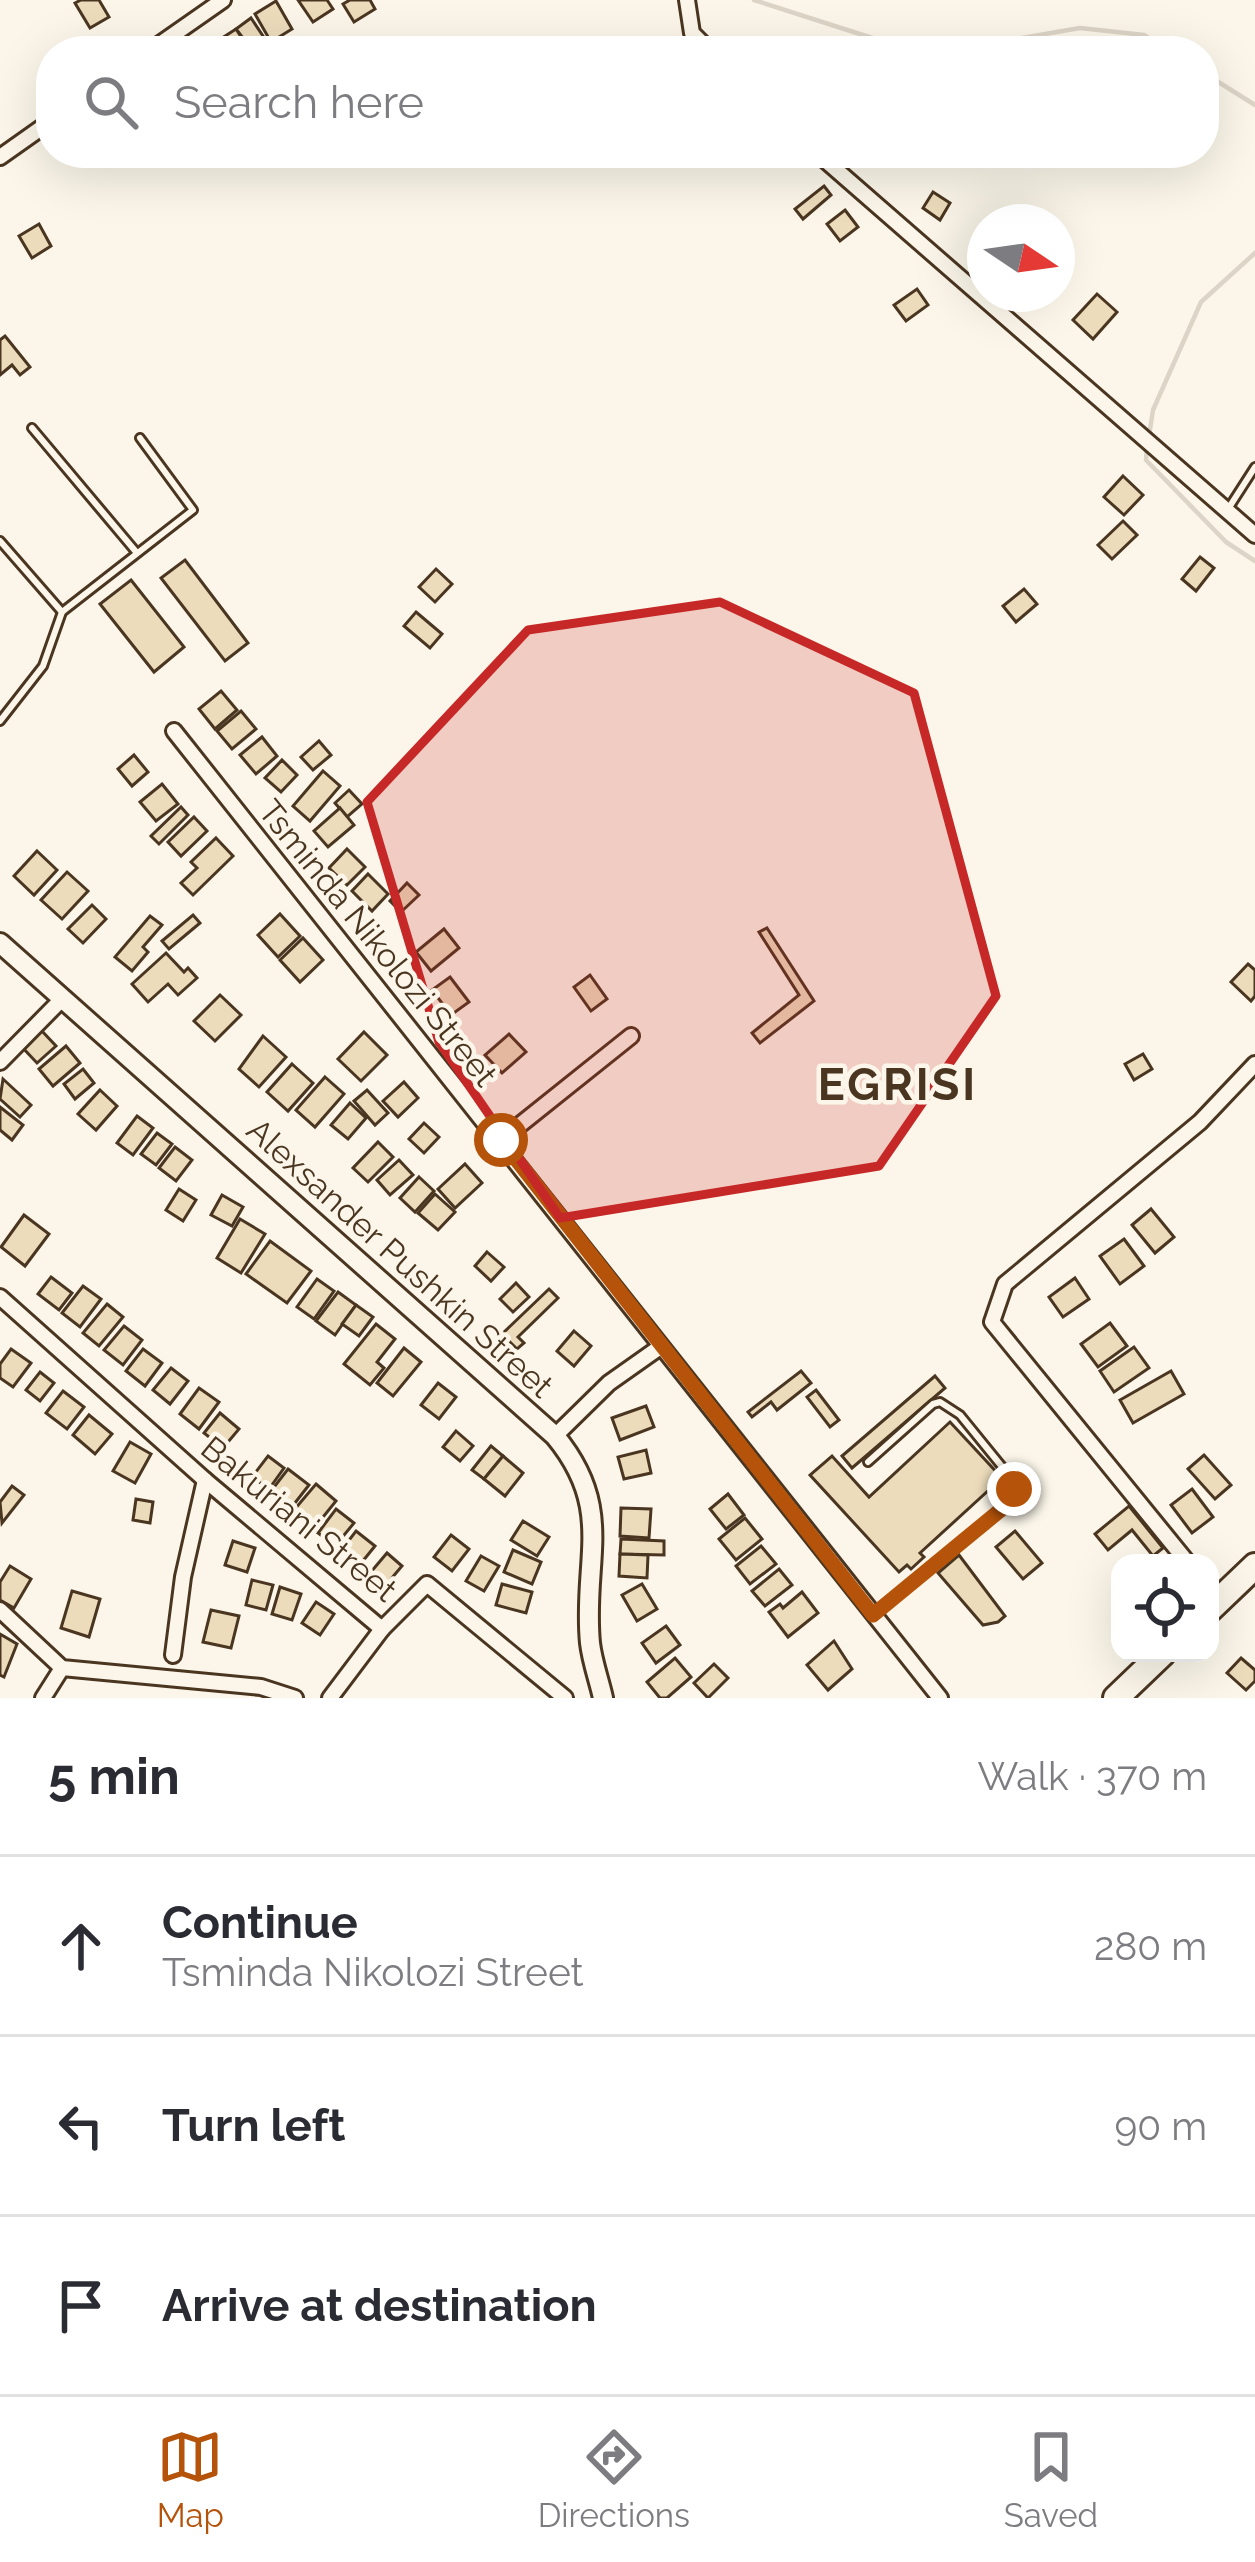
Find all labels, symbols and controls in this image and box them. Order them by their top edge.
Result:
search box [36,36,1219,168]
icon: search [78,69,144,135]
text: Search here [174,76,424,129]
north arrow [967,204,1075,312]
street label: Tsminda Nikolozi Street [251,792,505,1094]
district label: EGRISI [818,1058,978,1111]
street label: Alexsander Pushkin Street [239,1110,561,1406]
route start [474,1113,528,1167]
street label: Bakuriani Street [193,1428,405,1610]
route end [987,1462,1041,1516]
map controls [1111,1554,1219,1662]
button: locate [1111,1554,1219,1662]
text: 5 min [48,1746,180,1806]
text: Walk · 370 m [977,1753,1207,1799]
text: Continue [162,1896,358,1949]
icon: ahead [48,1913,114,1979]
text: 280 m [1094,1923,1207,1969]
text: Tsminda Nikolozi Street [162,1949,584,1995]
icon: left [48,2093,114,2159]
text: Turn left [162,2099,345,2152]
text: 90 m [1114,2103,1207,2149]
icon: arrive [48,2273,114,2339]
text: Arrive at destination [162,2279,597,2332]
tab: Map [157,2424,224,2535]
tab: Directions [538,2424,690,2535]
tab: Saved [1004,2424,1098,2535]

